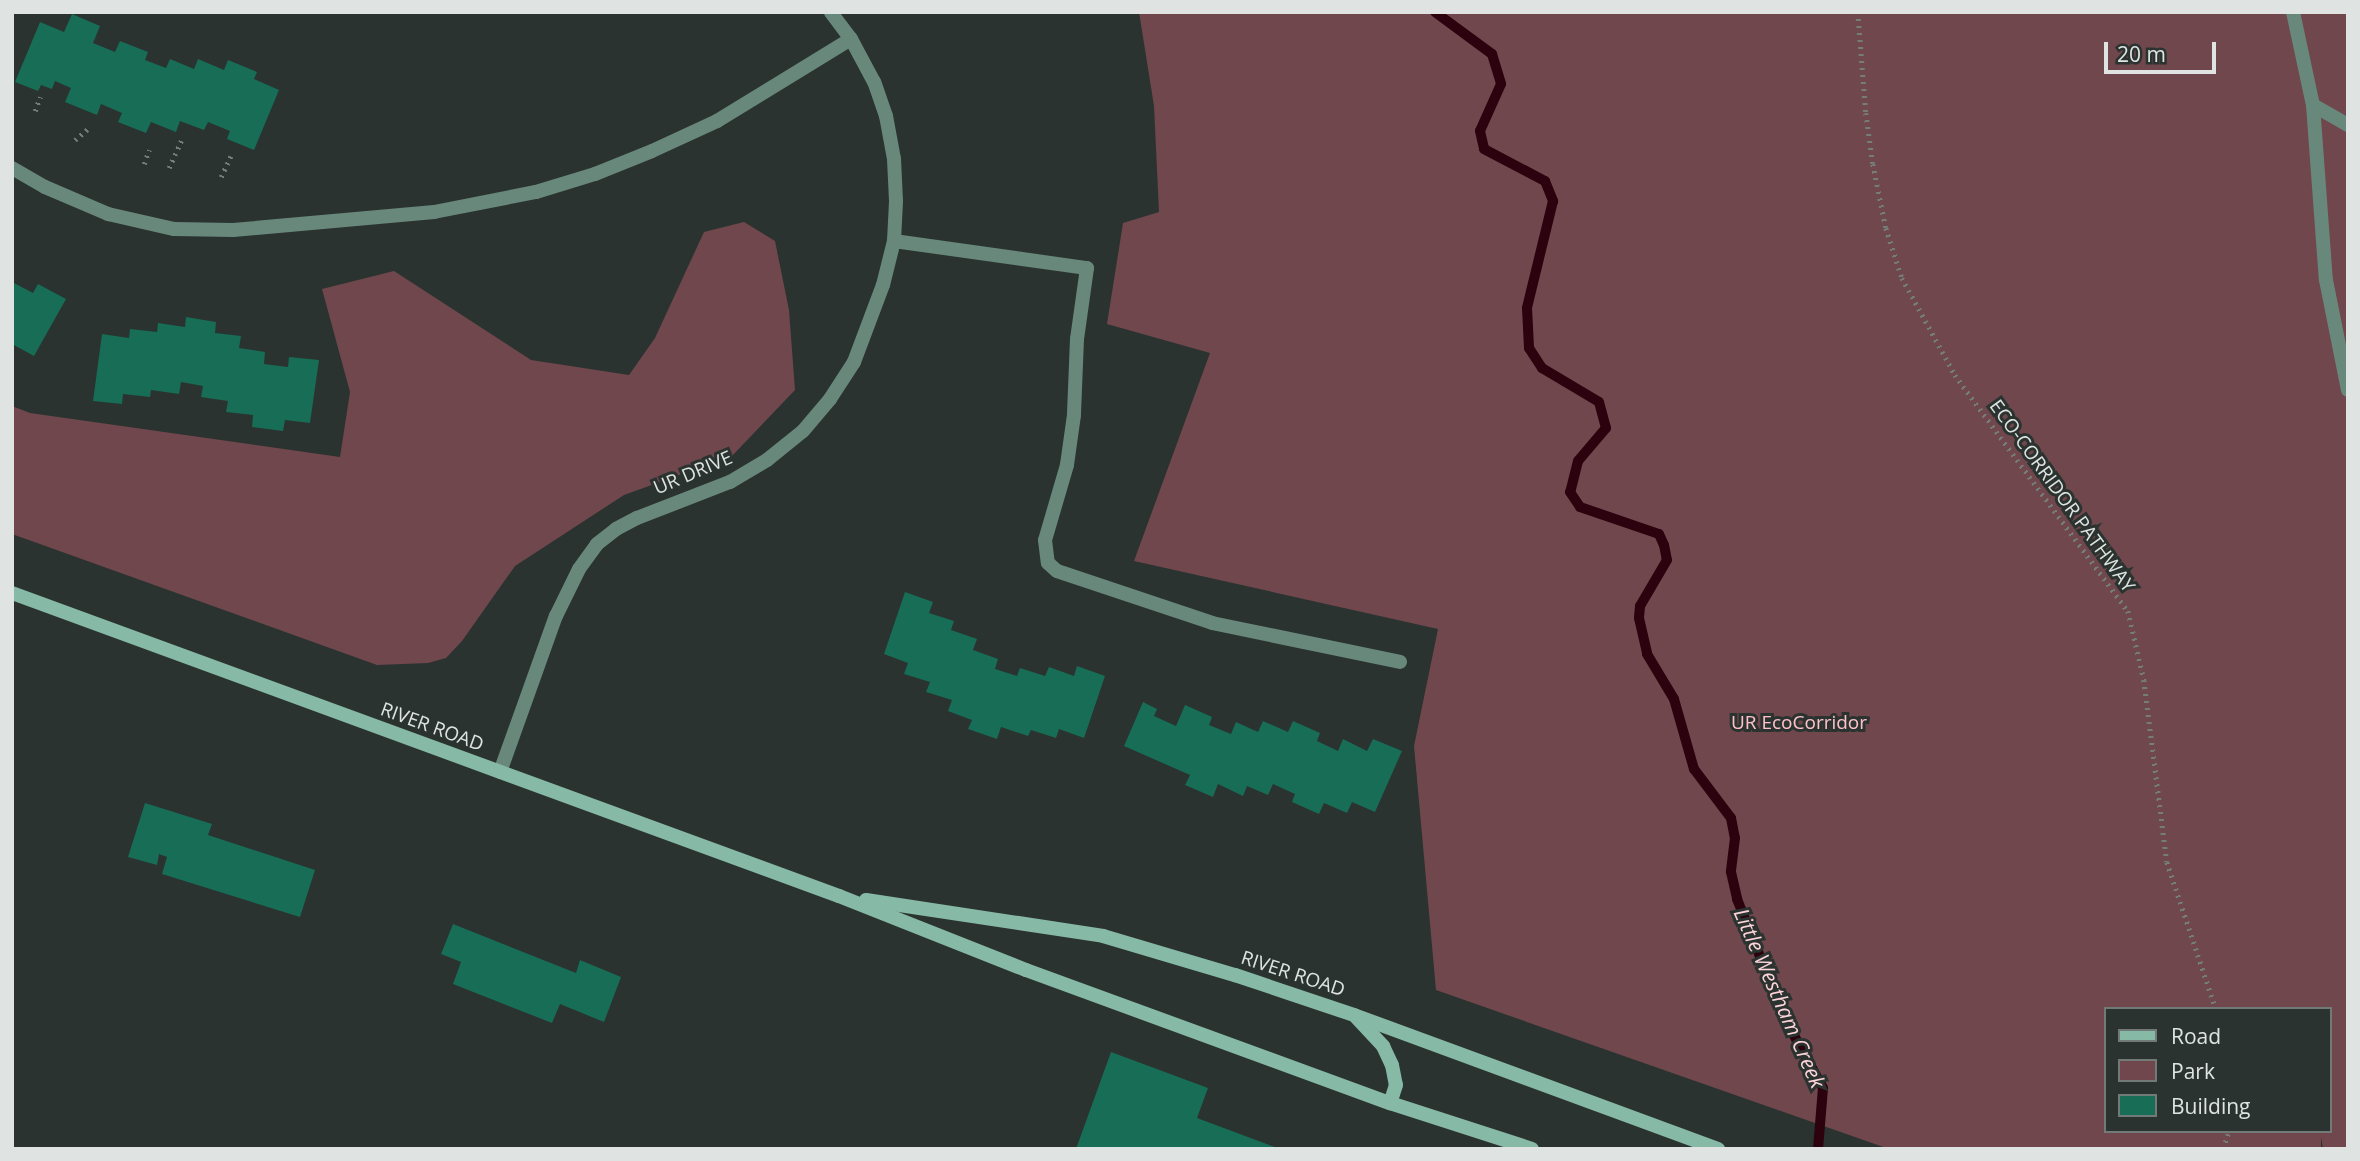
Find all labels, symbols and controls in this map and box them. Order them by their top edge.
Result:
scale bar [2108,28,2220,72]
text: 20 m [2117,40,2166,68]
street label: ECO-CORRIDOR PATHWAY [1985,395,2139,597]
street label: UR DRIVE [650,446,736,500]
street label: RIVER ROAD [377,698,487,756]
park label: UR EcoCorridor [1731,712,1867,734]
water label: Little Westham Creek [1729,904,1831,1092]
street label: RIVER ROAD [1238,946,1348,1002]
legend [2104,1007,2332,1133]
text: Road [2171,1022,2221,1050]
text: Park [2171,1057,2215,1085]
text: Building [2171,1092,2250,1120]

